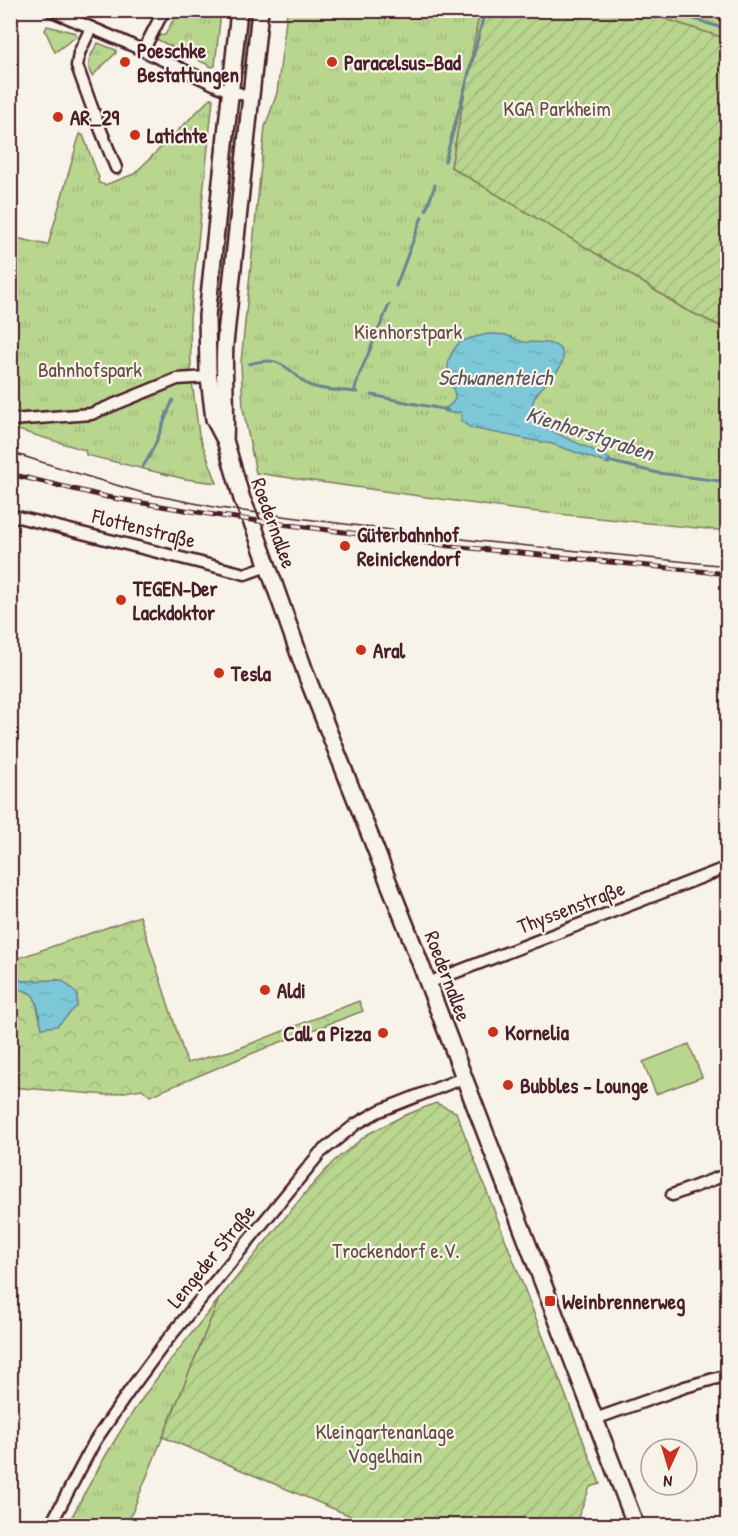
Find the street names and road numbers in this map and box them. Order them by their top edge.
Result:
street label: Roedernallee [244,474,304,572]
street label: Flottenstraße [88,501,199,555]
street label: Thyssenstraße [513,873,629,941]
street label: Roedernallee [418,927,478,1025]
street label: Lengeder Straße [160,1198,262,1314]

